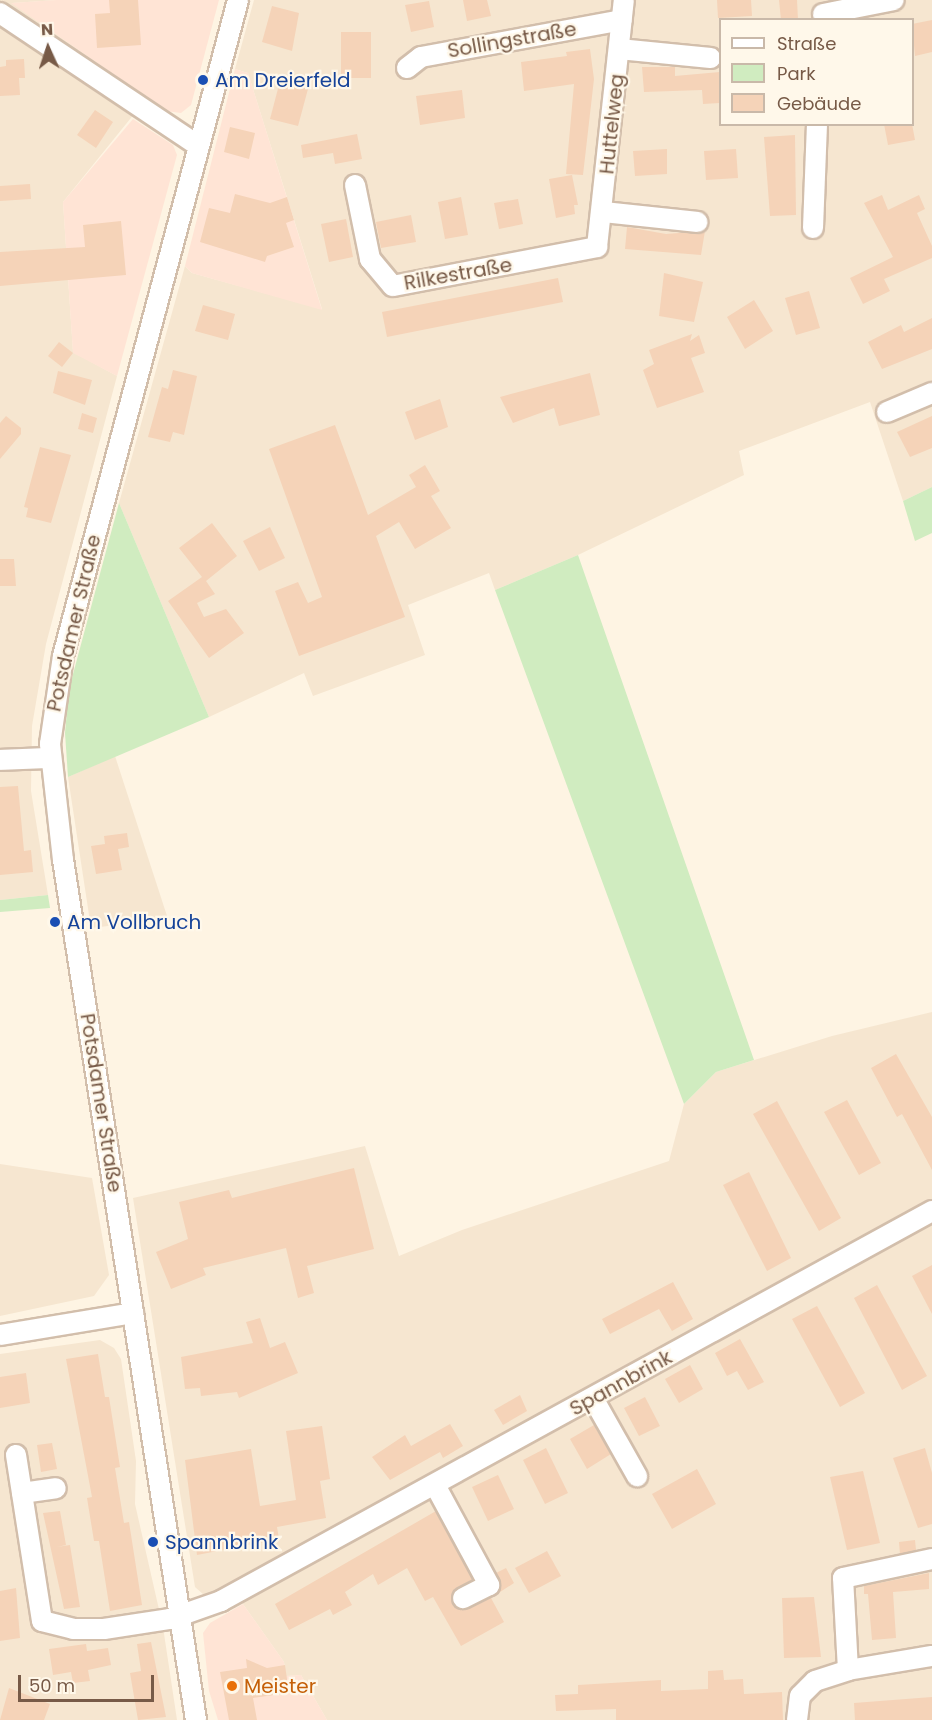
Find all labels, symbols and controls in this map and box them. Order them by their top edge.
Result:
street label: Sollingstraße [446,17,578,63]
north arrow [18,18,78,78]
text: N [40,18,54,41]
legend [719,18,914,126]
text: Straße [777,31,836,56]
text: Park [777,61,816,86]
place label: Am Dreierfeld [215,68,351,92]
marker: Am Dreierfeld [196,73,210,87]
street label: Huttelweg [595,73,629,175]
text: Gebäude [777,91,861,116]
street label: Rilkestraße [402,253,514,295]
street label: Potsdamer Straße [42,532,106,714]
place label: Am Vollbruch [67,910,201,934]
marker: Am Vollbruch [48,915,62,929]
street label: Potsdamer Straße [75,1012,127,1194]
street label: Spannbrink [566,1345,676,1421]
place label: Spannbrink [165,1530,278,1554]
marker: Spannbrink [146,1535,160,1549]
scale bar [21,1663,158,1701]
text: 50 m [29,1673,75,1698]
place label: Meister [244,1674,316,1698]
marker: Meister [225,1679,239,1693]

